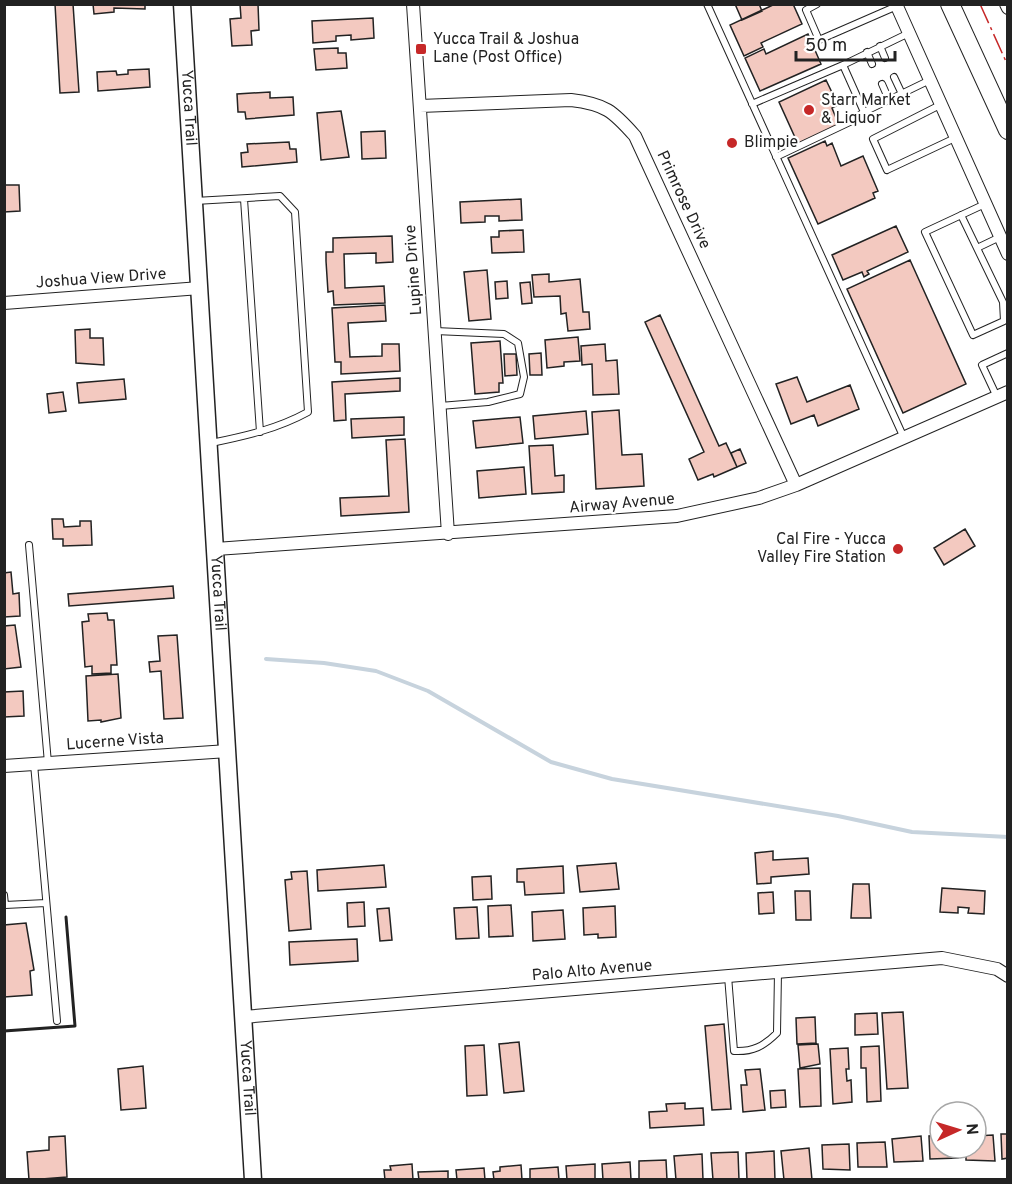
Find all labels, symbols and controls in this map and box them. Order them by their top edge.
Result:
scale bar [796,24,895,62]
place label: Yucca Trail & Joshua Lane (Post Office) [433,30,579,68]
text: 50 m [805,35,847,58]
marker: Yucca Trail & Joshua Lane (Post Office) [414,42,428,56]
street label: Yucca Trail [176,69,201,146]
place label: Starr Market & Liquor [821,91,911,129]
marker: Starr Market & Liquor [802,103,816,117]
place label: Blimpie [744,133,798,153]
marker: Blimpie [725,136,739,150]
street label: Primrose Drive [651,148,715,252]
street label: Lupine Drive [401,224,427,316]
street label: Joshua View Drive [35,264,167,294]
street label: Airway Avenue [568,489,676,519]
place label: Cal Fire - Yucca Valley Fire Station [757,530,886,568]
marker: Cal Fire - Yucca Valley Fire Station [891,542,905,556]
street label: Yucca Trail [205,554,230,632]
street label: Lucerne Vista [65,729,165,755]
street label: Palo Alto Avenue [531,956,653,986]
street label: Yucca Trail [235,1039,259,1117]
north arrow [928,1100,988,1160]
text: N [961,1123,981,1136]

